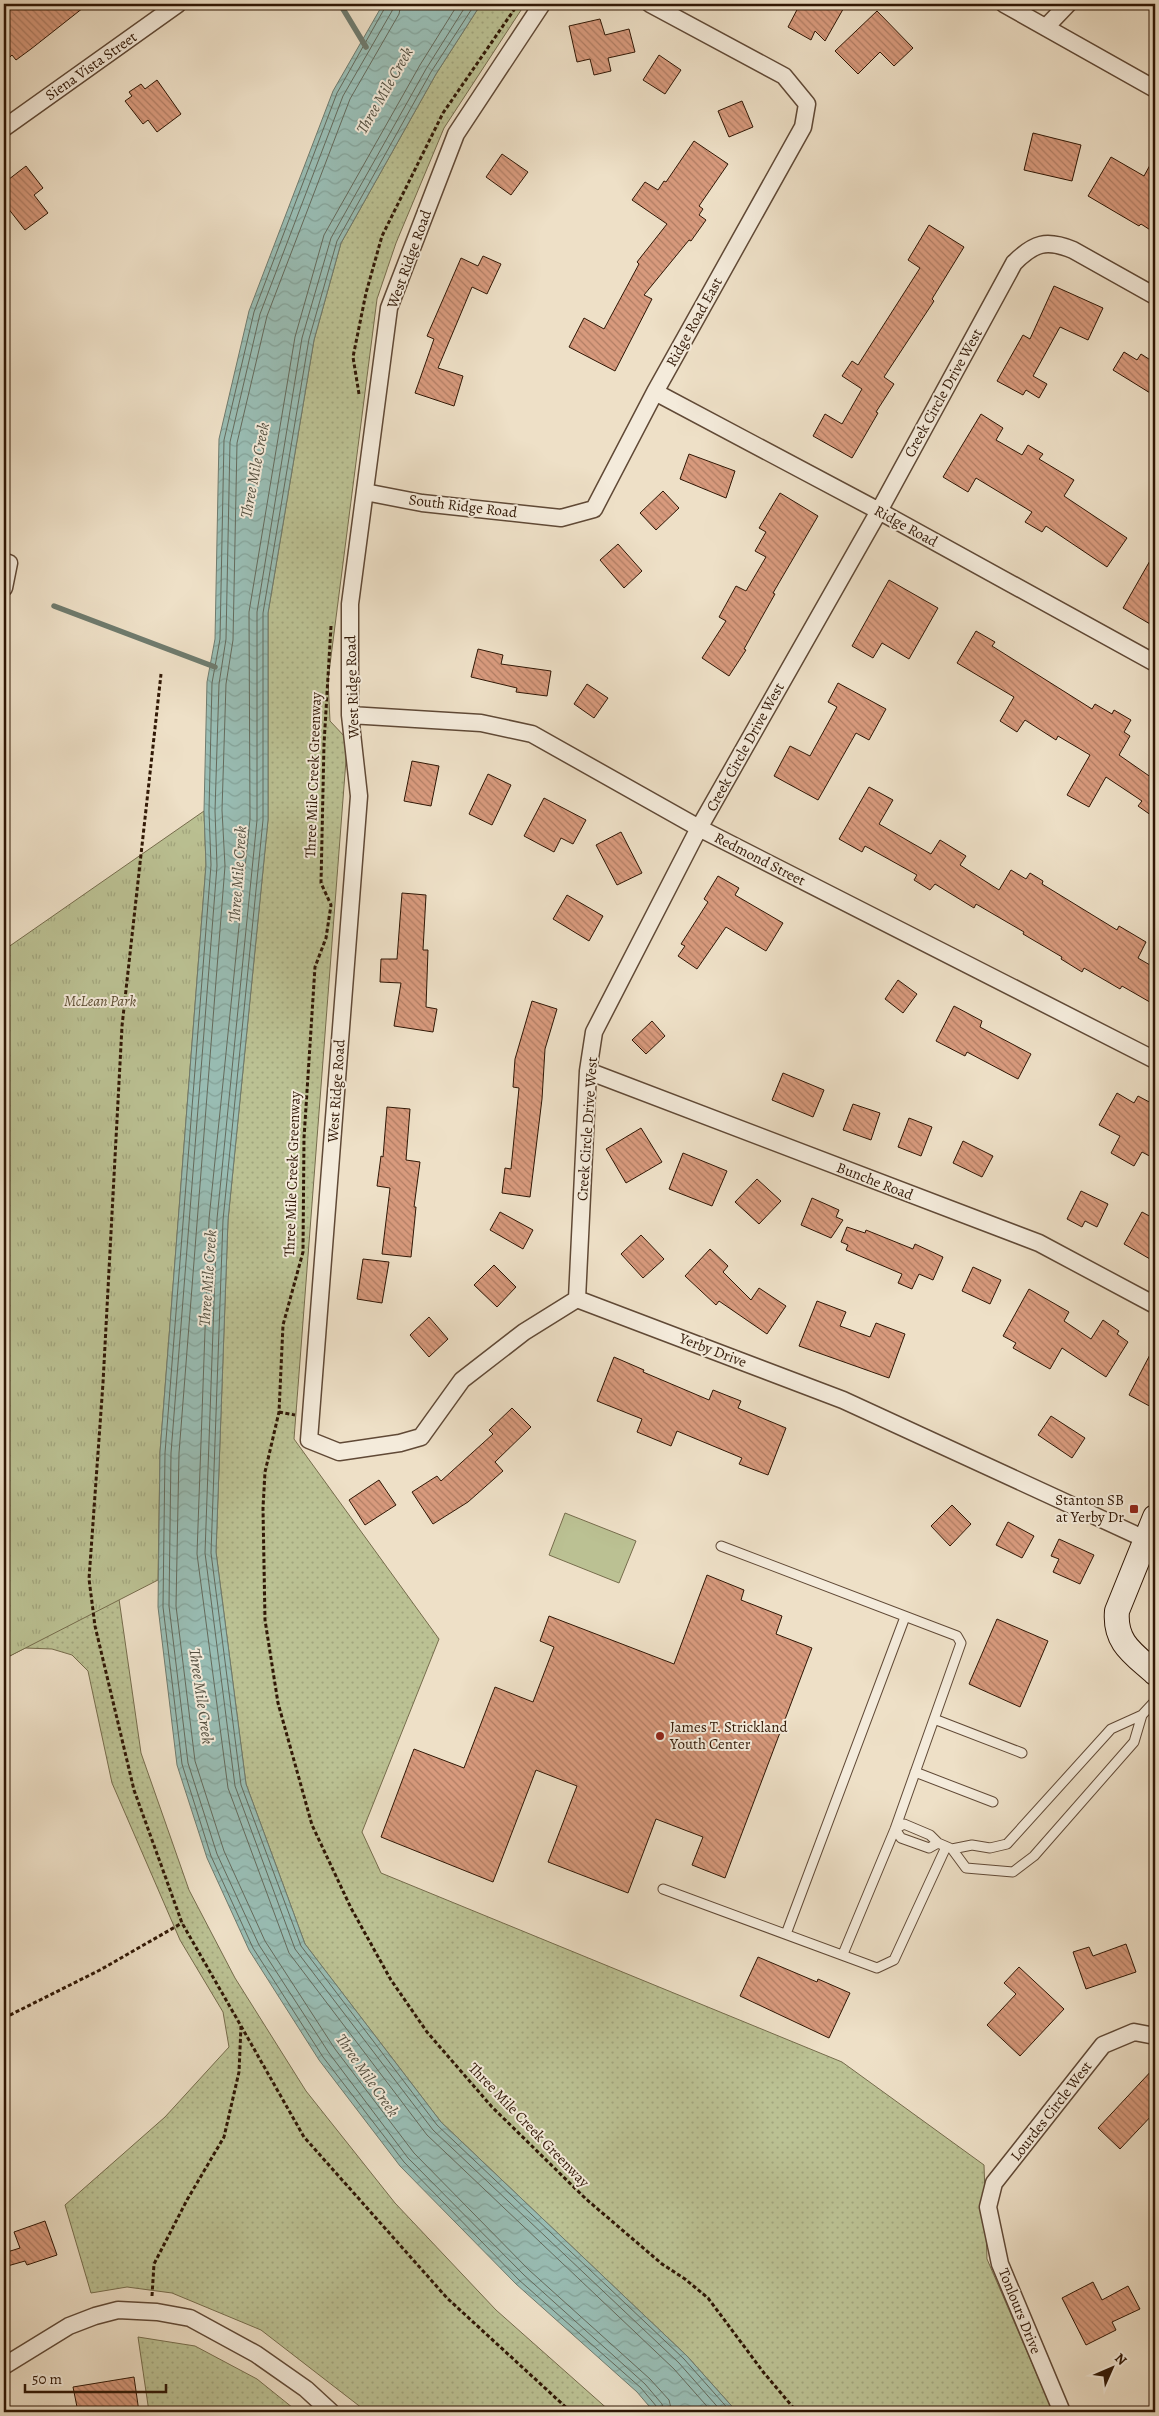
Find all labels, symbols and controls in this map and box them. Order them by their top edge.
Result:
street label: Siena Vista Street [41,27,141,105]
water label: Three Mile Creek [351,43,419,138]
street label: West Ridge Road [382,206,436,312]
street label: Ridge Road East [661,274,727,370]
street label: Creek Circle Drive West [899,325,987,461]
water label: Three Mile Creek [235,421,275,520]
street label: South Ridge Road [408,489,519,523]
street label: Ridge Road [871,500,942,552]
street label: West Ridge Road [340,634,364,740]
street label: Creek Circle Drive West [701,679,789,815]
street label: Three Mile Creek Greenway [300,691,326,858]
water label: Three Mile Creek [224,825,252,923]
street label: Redmond Street [711,827,809,891]
park label: McLean Park [64,991,136,1011]
street label: West Ridge Road [322,1038,350,1144]
street label: Creek Circle Drive West [572,1056,602,1202]
street label: Three Mile Creek Greenway [279,1090,305,1257]
street label: Bunche Road [834,1157,917,1205]
water label: Three Mile Creek [194,1229,222,1327]
street label: Yerby Drive [676,1328,750,1372]
place label: Stanton SB at Yerby Dr [1055,1490,1124,1527]
marker: Stanton SB at Yerby Dr [1128,1503,1140,1515]
water label: Three Mile Creek [183,1647,219,1746]
place label: James T. Strickland Youth Center [669,1717,788,1754]
marker: James T. Strickland Youth Center [654,1730,666,1742]
water label: Three Mile Creek [330,2030,404,2122]
street label: Lourdes Circle West [1006,2057,1096,2165]
street label: Three Mile Creek Greenway [464,2058,594,2192]
street label: Tonlours Drive [994,2265,1046,2357]
north arrow [1086,2344,1136,2394]
text: N [1111,2349,1131,2369]
scale bar [25,2361,166,2393]
text: 50 m [32,2369,62,2389]

